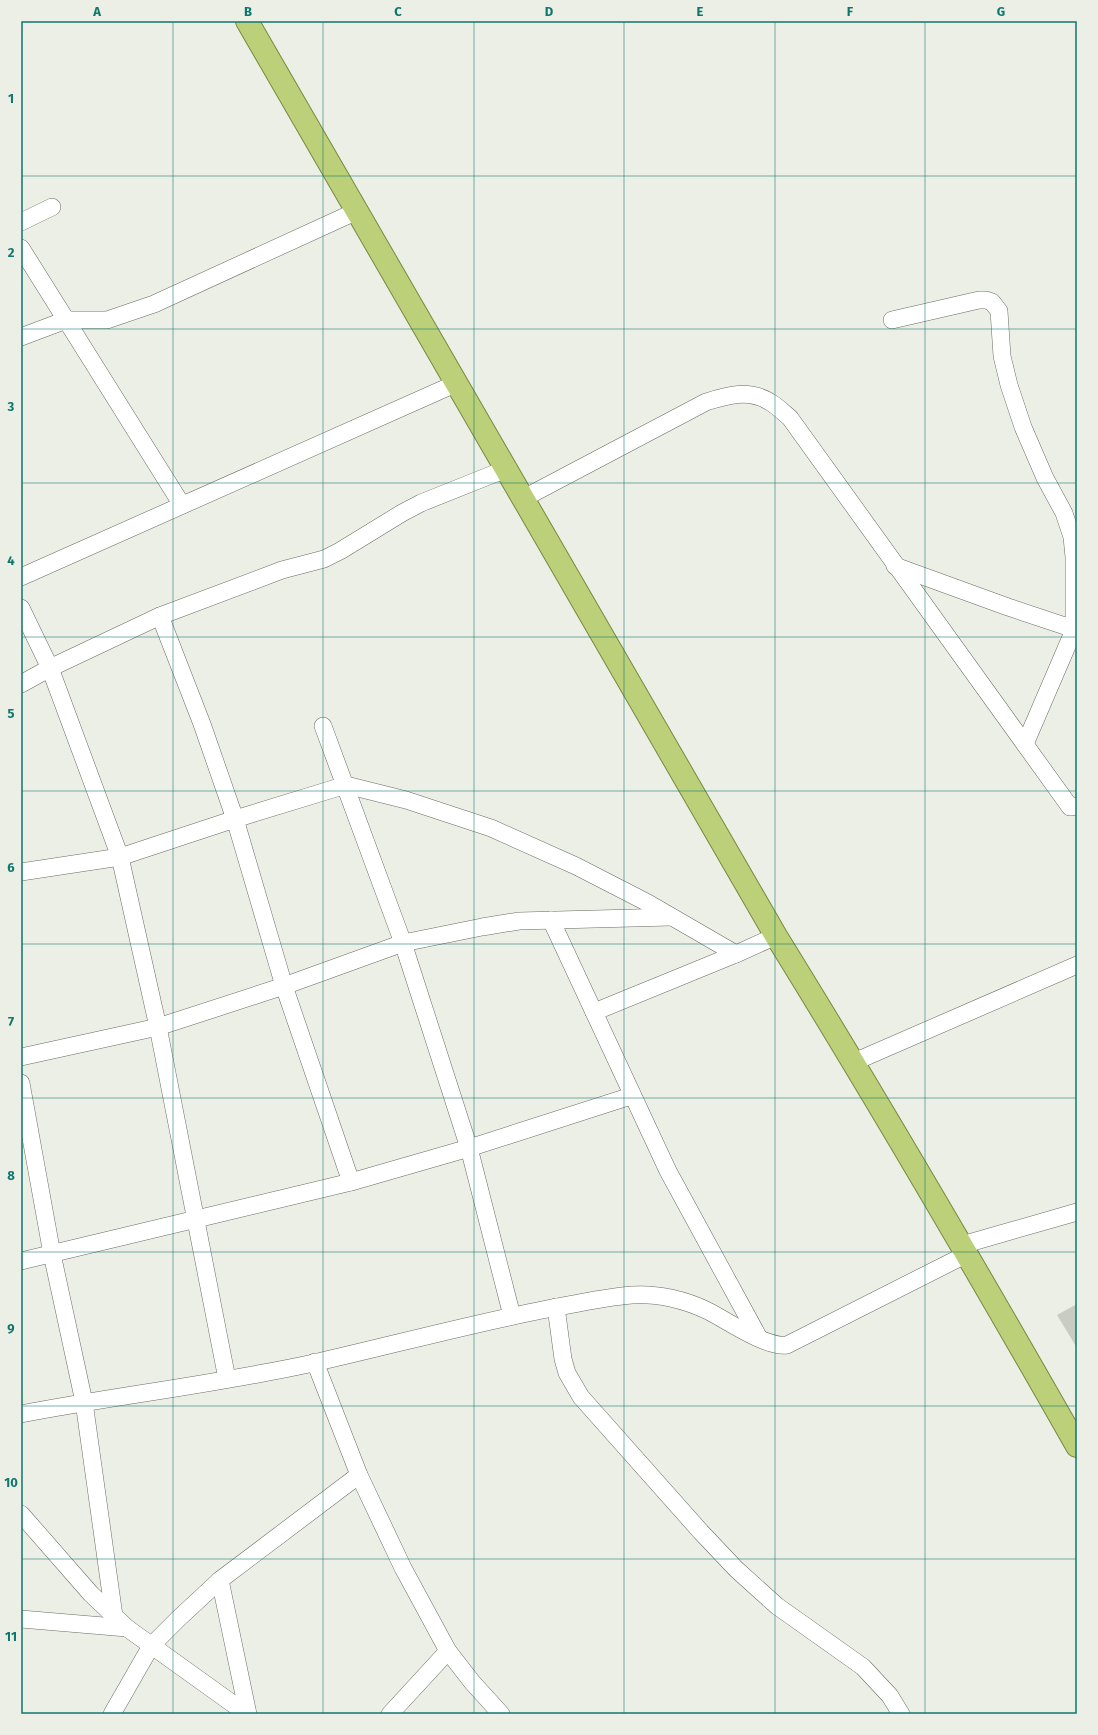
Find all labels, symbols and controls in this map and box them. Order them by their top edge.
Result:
text: A [92,4,101,19]
text: B [244,4,252,19]
text: C [394,4,402,19]
text: D [545,4,554,19]
text: E [697,4,704,19]
text: F [847,4,854,19]
text: G [997,4,1005,19]
text: 1 [8,91,14,106]
text: 2 [8,245,15,260]
text: 3 [7,399,15,414]
text: 4 [7,553,15,568]
text: 5 [8,706,15,721]
text: 6 [7,860,15,875]
text: 7 [8,1014,14,1029]
text: 8 [7,1168,15,1183]
text: 9 [7,1321,15,1336]
text: 10 [4,1475,18,1490]
text: 11 [5,1629,17,1644]

